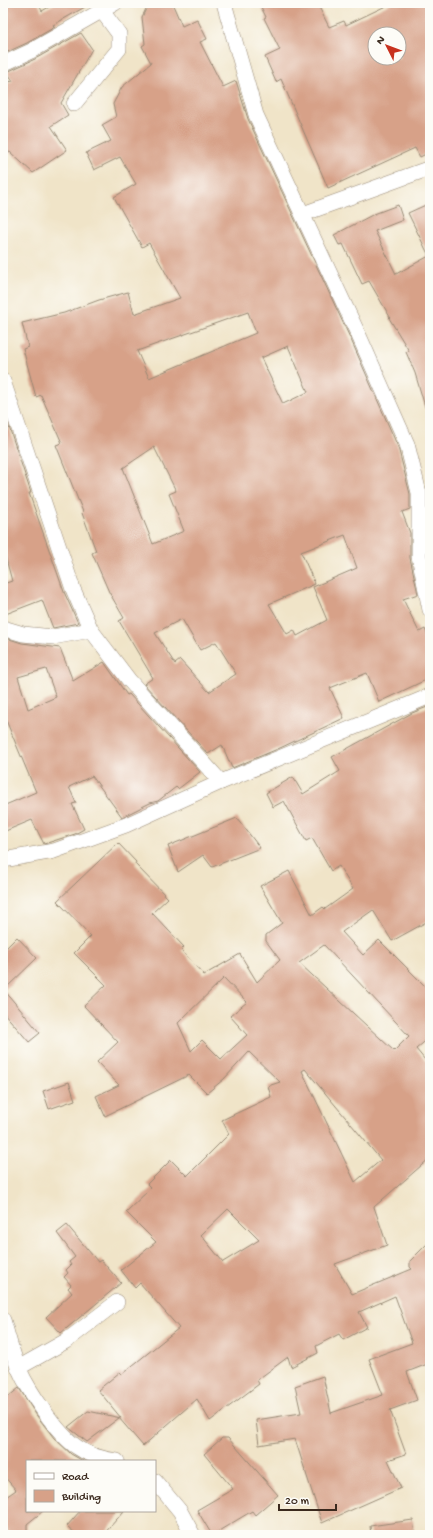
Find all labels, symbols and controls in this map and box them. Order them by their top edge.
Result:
north arrow [367,26,407,66]
text: N [374,34,388,47]
legend [26,1460,156,1512]
text: Road [62,1471,89,1485]
scale bar [279,1486,336,1512]
text: Building [61,1491,101,1505]
text: 20 m [285,1495,310,1509]

